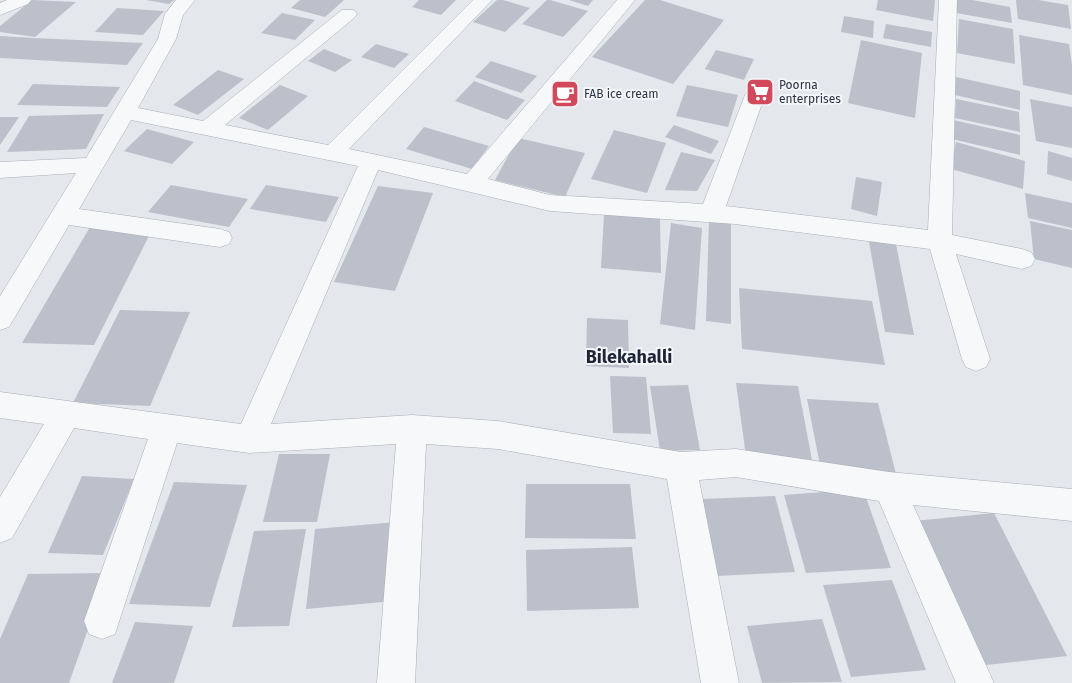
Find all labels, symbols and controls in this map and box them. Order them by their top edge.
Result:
supermarket icon: Poorna enterprises [745,77,775,107]
place label: Poorna enterprises [779,78,841,106]
cafe icon: FAB ice cream [550,79,580,109]
place label: FAB ice cream [584,87,659,101]
district label: Bilekahalli [586,346,672,368]

